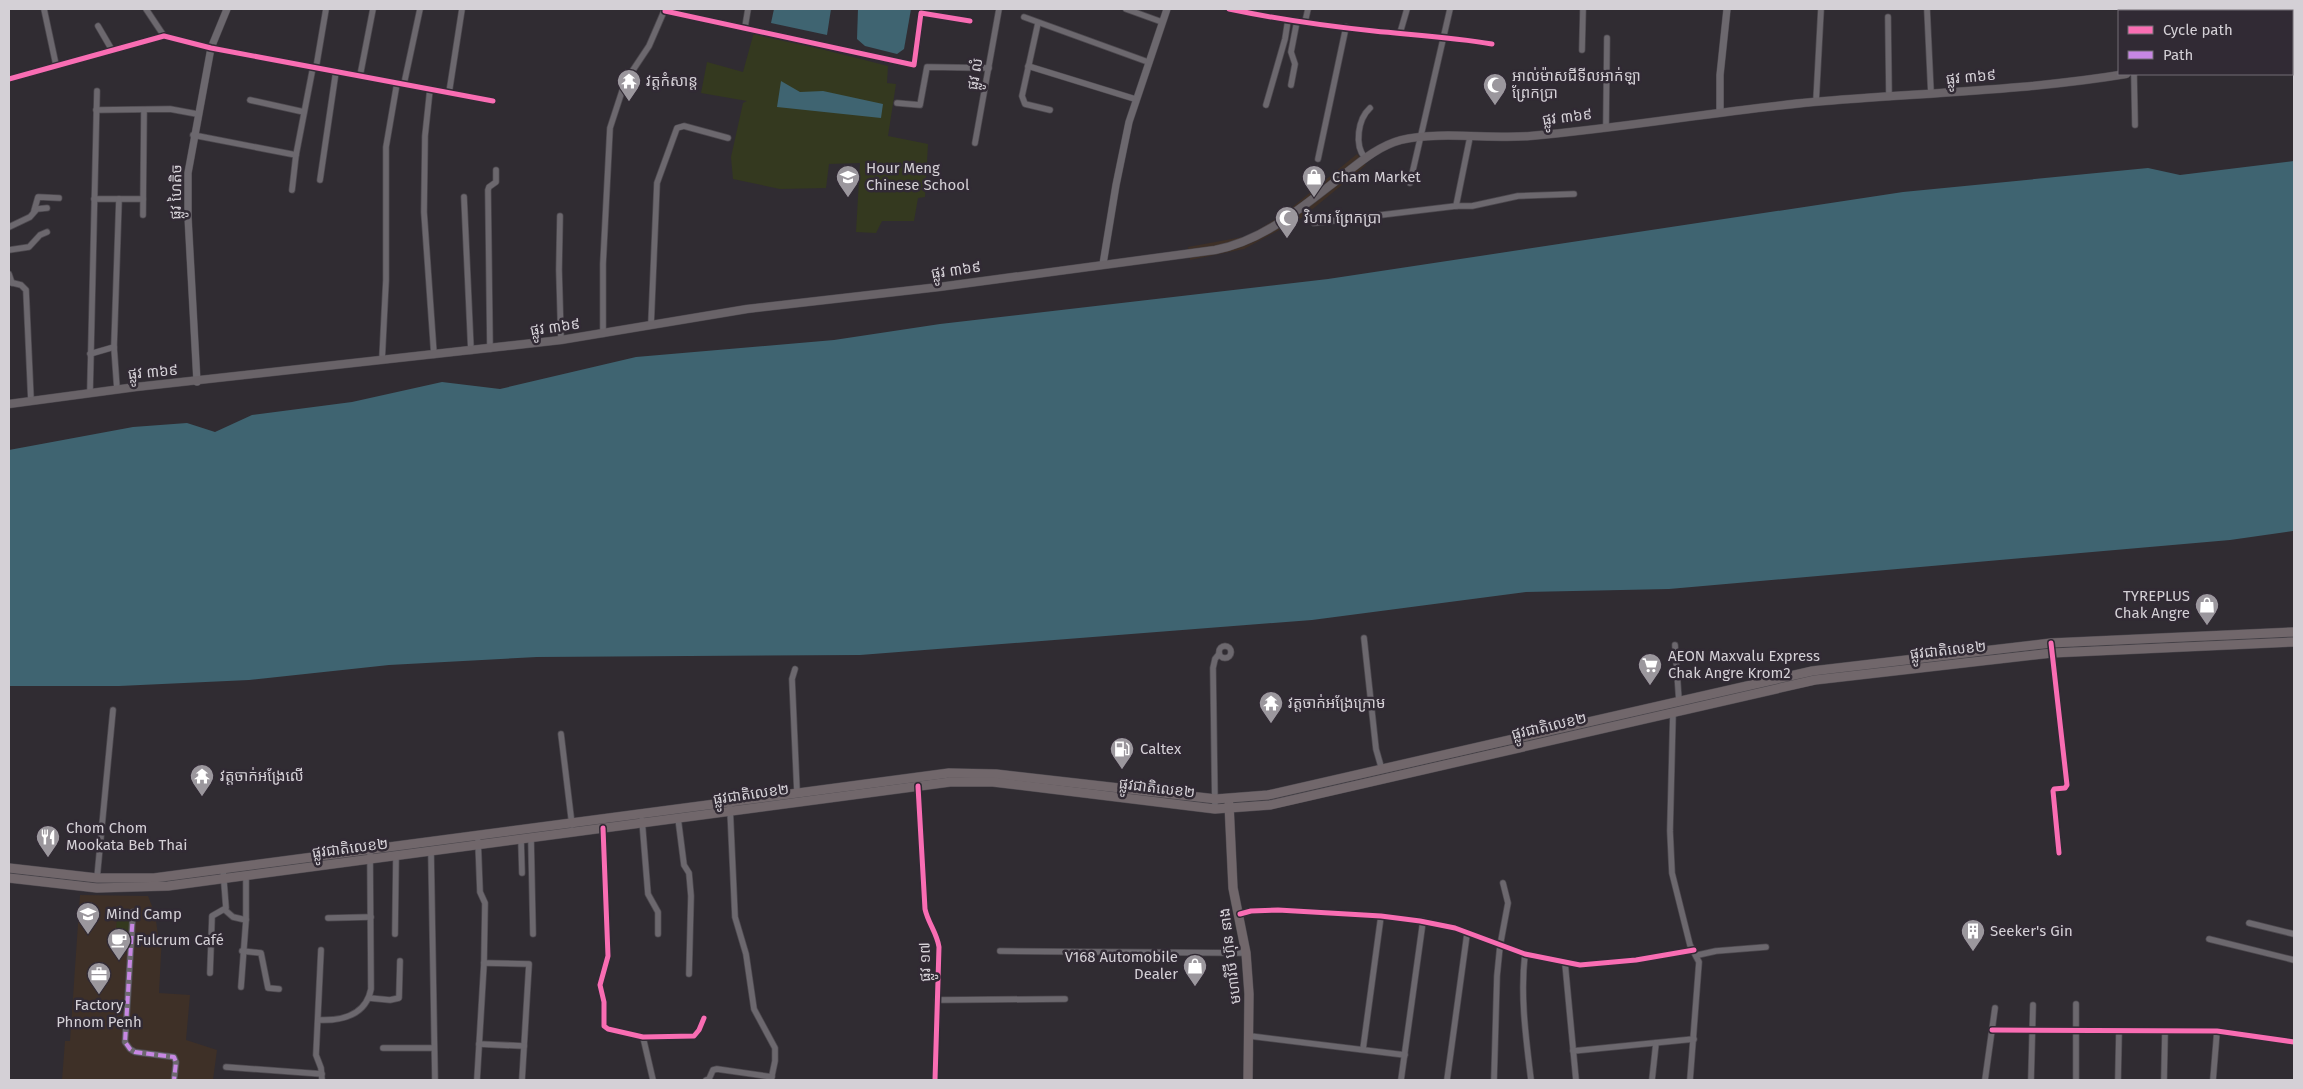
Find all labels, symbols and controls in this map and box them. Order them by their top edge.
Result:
legend [2118,10,2293,75]
text: Cycle path [2163,21,2233,39]
text: Path [2163,46,2193,64]
street label: ផ្លូវ លំ [963,57,991,92]
street label: ផ្លូវ ៣៦៩ [1945,66,1997,93]
place label: អាល់ម៉ាសជីទីលអាក់ឡា ព្រែកប្រា [1512,67,1641,102]
temple icon: វត្តកំសាន្ត [616,68,642,102]
place label: វត្តកំសាន្ត [646,72,698,90]
mosque icon: អាល់ម៉ាសជីទីលអាក់ឡា ព្រែកប្រា [1482,72,1508,106]
street label: ផ្លូវ ៣៦៩ [1541,105,1594,133]
place label: Hour Meng Chinese School [866,159,970,194]
street label: ផ្លូវ ហៃតិច [167,164,190,220]
school or university icon: Hour Meng Chinese School [835,164,861,198]
shop icon: Cham Market [1301,164,1327,198]
place label: Cham Market [1332,168,1421,186]
mosque icon: វិហារ ព្រែកប្រា [1274,205,1300,239]
place label: វិហារ ព្រែកប្រា [1304,208,1381,227]
street label: ផ្លូវ ៣៦៩ [930,258,983,287]
street label: ផ្លូវ ៣៦៩ [529,315,582,344]
street label: ផ្លូវ ៣៦៩ [127,361,179,388]
place label: TYREPLUS Chak Angre [2114,587,2190,622]
shop icon: TYREPLUS Chak Angre [2194,592,2220,626]
street label: ផ្លូវជាតិលេខ២ [1909,637,1988,667]
place label: AEON Maxvalu Express Chak Angre Krom2 [1668,647,1820,682]
supermarket icon: AEON Maxvalu Express Chak Angre Krom2 [1637,652,1663,686]
temple icon: វត្តចាក់អង្រែក្រោម [1258,690,1284,724]
place label: វត្តចាក់អង្រែក្រោម [1288,694,1386,712]
street label: ផ្លូវជាតិលេខ២ [1510,709,1589,748]
fuel station icon: Caltex [1109,736,1135,770]
place label: Caltex [1140,740,1182,758]
temple icon: វត្តចាក់អង្រែលើ [189,763,215,797]
place label: វត្តចាក់អង្រែលើ [220,767,304,785]
street label: ផ្លូវជាតិលេខ២ [1117,774,1196,806]
street label: ផ្លូវជាតិលេខ២ [712,780,791,813]
place label: Chom Chom Mookata Beb Thai [66,819,187,854]
restaurant icon: Chom Chom Mookata Beb Thai [35,824,61,858]
street label: ផ្លូវជាតិលេខ២ [311,834,390,866]
school or university icon: Mind Camp [75,901,101,935]
place label: Mind Camp [106,905,182,923]
street label: មហាវិថី ហ៊ុន នាង [1215,907,1245,1005]
building icon: Seeker's Gin [1960,918,1986,952]
place label: Seeker's Gin [1990,922,2073,940]
cafe icon: Fulcrum Café [106,927,132,961]
place label: Fulcrum Café [136,931,224,949]
street label: ផ្លូវ ១៧ [916,942,939,982]
place label: V168 Automobile Dealer [1065,948,1178,983]
shop icon: V168 Automobile Dealer [1182,953,1208,987]
office icon: Factory Phnom Penh [86,961,112,995]
place label: Factory Phnom Penh [56,996,142,1031]

